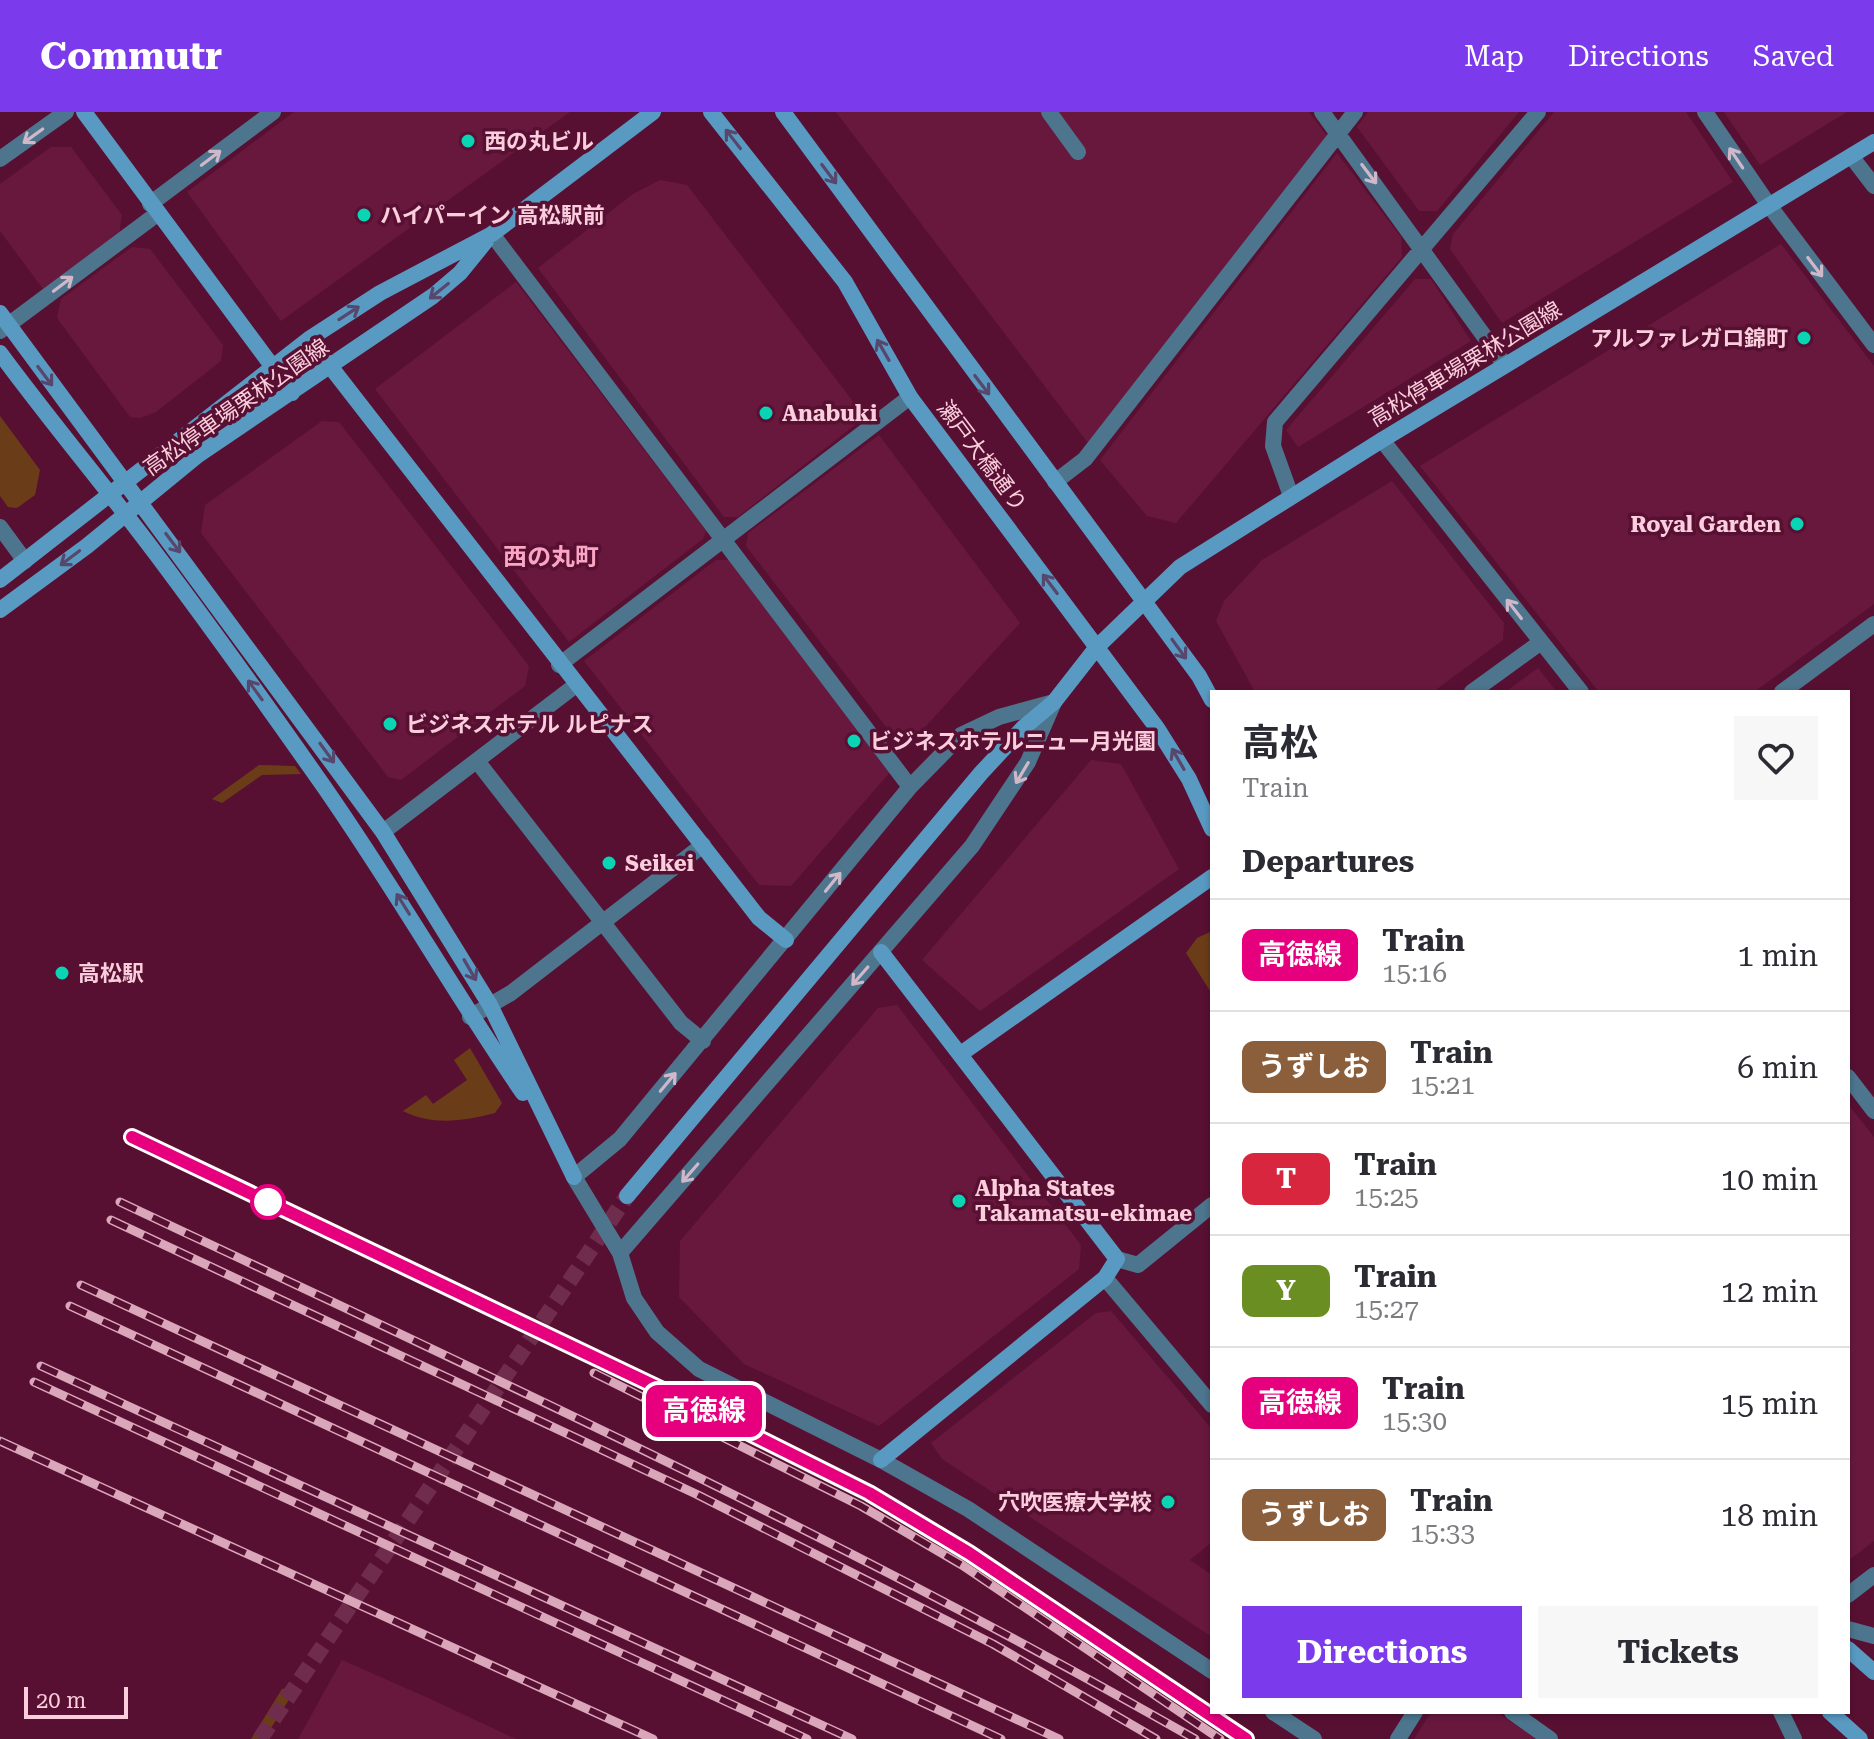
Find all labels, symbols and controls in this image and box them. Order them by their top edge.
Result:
text: Commutr [40,34,222,78]
text: Map [1464,40,1524,73]
text: Directions [1568,40,1709,73]
text: Saved [1753,40,1834,73]
one-way arrow [23,127,44,144]
place label: 西の丸ビル [484,129,594,154]
one-way arrow [724,129,741,150]
marker: 西の丸ビル [459,132,477,150]
one-way arrow [1728,148,1744,170]
one-way arrow [200,149,222,166]
one-way arrow [821,163,838,185]
one-way arrow [1361,163,1378,185]
place label: ハイパーイン 高松駅前 [380,203,605,228]
marker: ハイパーイン 高松駅前 [355,206,373,224]
one-way arrow [1806,255,1823,277]
one-way arrow [51,276,73,293]
one-way arrow [429,282,450,299]
street label: 高松停車場栗林公園線 [1364,297,1566,431]
one-way arrow [337,305,360,321]
place label: アルファレガロ錦町 [1590,326,1788,351]
marker: アルファレガロ錦町 [1795,329,1813,347]
street label: 高松停車場栗林公園線 [139,334,333,480]
one-way arrow [875,339,891,362]
one-way arrow [37,365,54,386]
one-way arrow [973,374,990,395]
street label: 瀬戸大橋通り [932,396,1032,516]
place label: Anabuki [782,401,877,426]
marker: Anabuki [757,404,775,422]
place label: Royal Garden [1630,512,1781,537]
marker: Royal Garden [1788,515,1806,533]
one-way arrow [165,532,182,553]
district label: 西の丸町 [503,543,599,571]
one-way arrow [60,550,82,567]
one-way arrow [1042,574,1059,595]
one-way arrow [1506,599,1523,620]
one-way arrow [1170,638,1187,659]
one-way arrow [247,680,263,702]
place label: ビジネスホテル ルピナス [406,712,654,737]
marker: ビジネスホテル ルピナス [381,715,399,733]
button: heart [1734,716,1818,800]
text: 高松 [1242,721,1318,765]
place label: ビジネスホテルニュー月光園 [870,729,1156,754]
marker: ビジネスホテルニュー月光園 [845,732,863,750]
one-way arrow [318,742,335,763]
one-way arrow [1170,748,1186,771]
one-way arrow [1013,761,1029,784]
text: Train [1242,773,1309,803]
text: Departures [1242,844,1414,879]
place label: Seikei [625,851,694,876]
marker: Seikei [600,854,618,872]
one-way arrow [825,872,842,893]
one-way arrow [395,893,412,915]
text: Train [1382,923,1465,958]
text: 高徳線 [1258,938,1342,971]
text: 1 min [1737,938,1818,973]
one-way arrow [462,958,478,981]
text: 15:16 [1382,958,1447,988]
place label: 高松駅 [78,961,144,986]
marker: 高松駅 [53,964,71,982]
one-way arrow [851,966,869,986]
text: Train [1410,1035,1493,1070]
text: うずしお [1258,1050,1370,1083]
text: 6 min [1737,1050,1818,1085]
text: 15:21 [1410,1070,1475,1100]
one-way arrow [659,1073,677,1093]
text: Train [1354,1147,1437,1182]
text: T [1276,1162,1296,1195]
text: 10 min [1721,1162,1818,1197]
one-way arrow [681,1163,699,1183]
place label: Alpha States Takamatsu-ekimae [975,1176,1192,1226]
text: 15:25 [1354,1182,1419,1212]
unlabelled marker [251,1185,285,1219]
marker: Alpha States Takamatsu-ekimae [950,1192,968,1210]
text: Train [1354,1259,1437,1294]
text: Y [1276,1274,1296,1307]
text: 12 min [1721,1274,1818,1309]
text: 15:27 [1354,1294,1419,1324]
text: Train [1382,1371,1465,1406]
line badge: 高徳線 [658,1385,750,1437]
text: 高徳線 [1258,1386,1342,1419]
text: 15 min [1721,1386,1818,1421]
text: 高徳線 [662,1394,746,1427]
text: 15:30 [1382,1406,1447,1436]
text: Train [1410,1483,1493,1518]
place label: 穴吹医療大学校 [998,1490,1152,1515]
marker: 穴吹医療大学校 [1159,1493,1177,1511]
text: うずしお [1258,1498,1370,1531]
text: 18 min [1721,1498,1818,1533]
text: 15:33 [1410,1518,1475,1548]
button: Directions [1242,1606,1522,1698]
button: Tickets [1538,1606,1818,1698]
scale bar [24,1683,128,1719]
text: 20 m [36,1688,86,1713]

